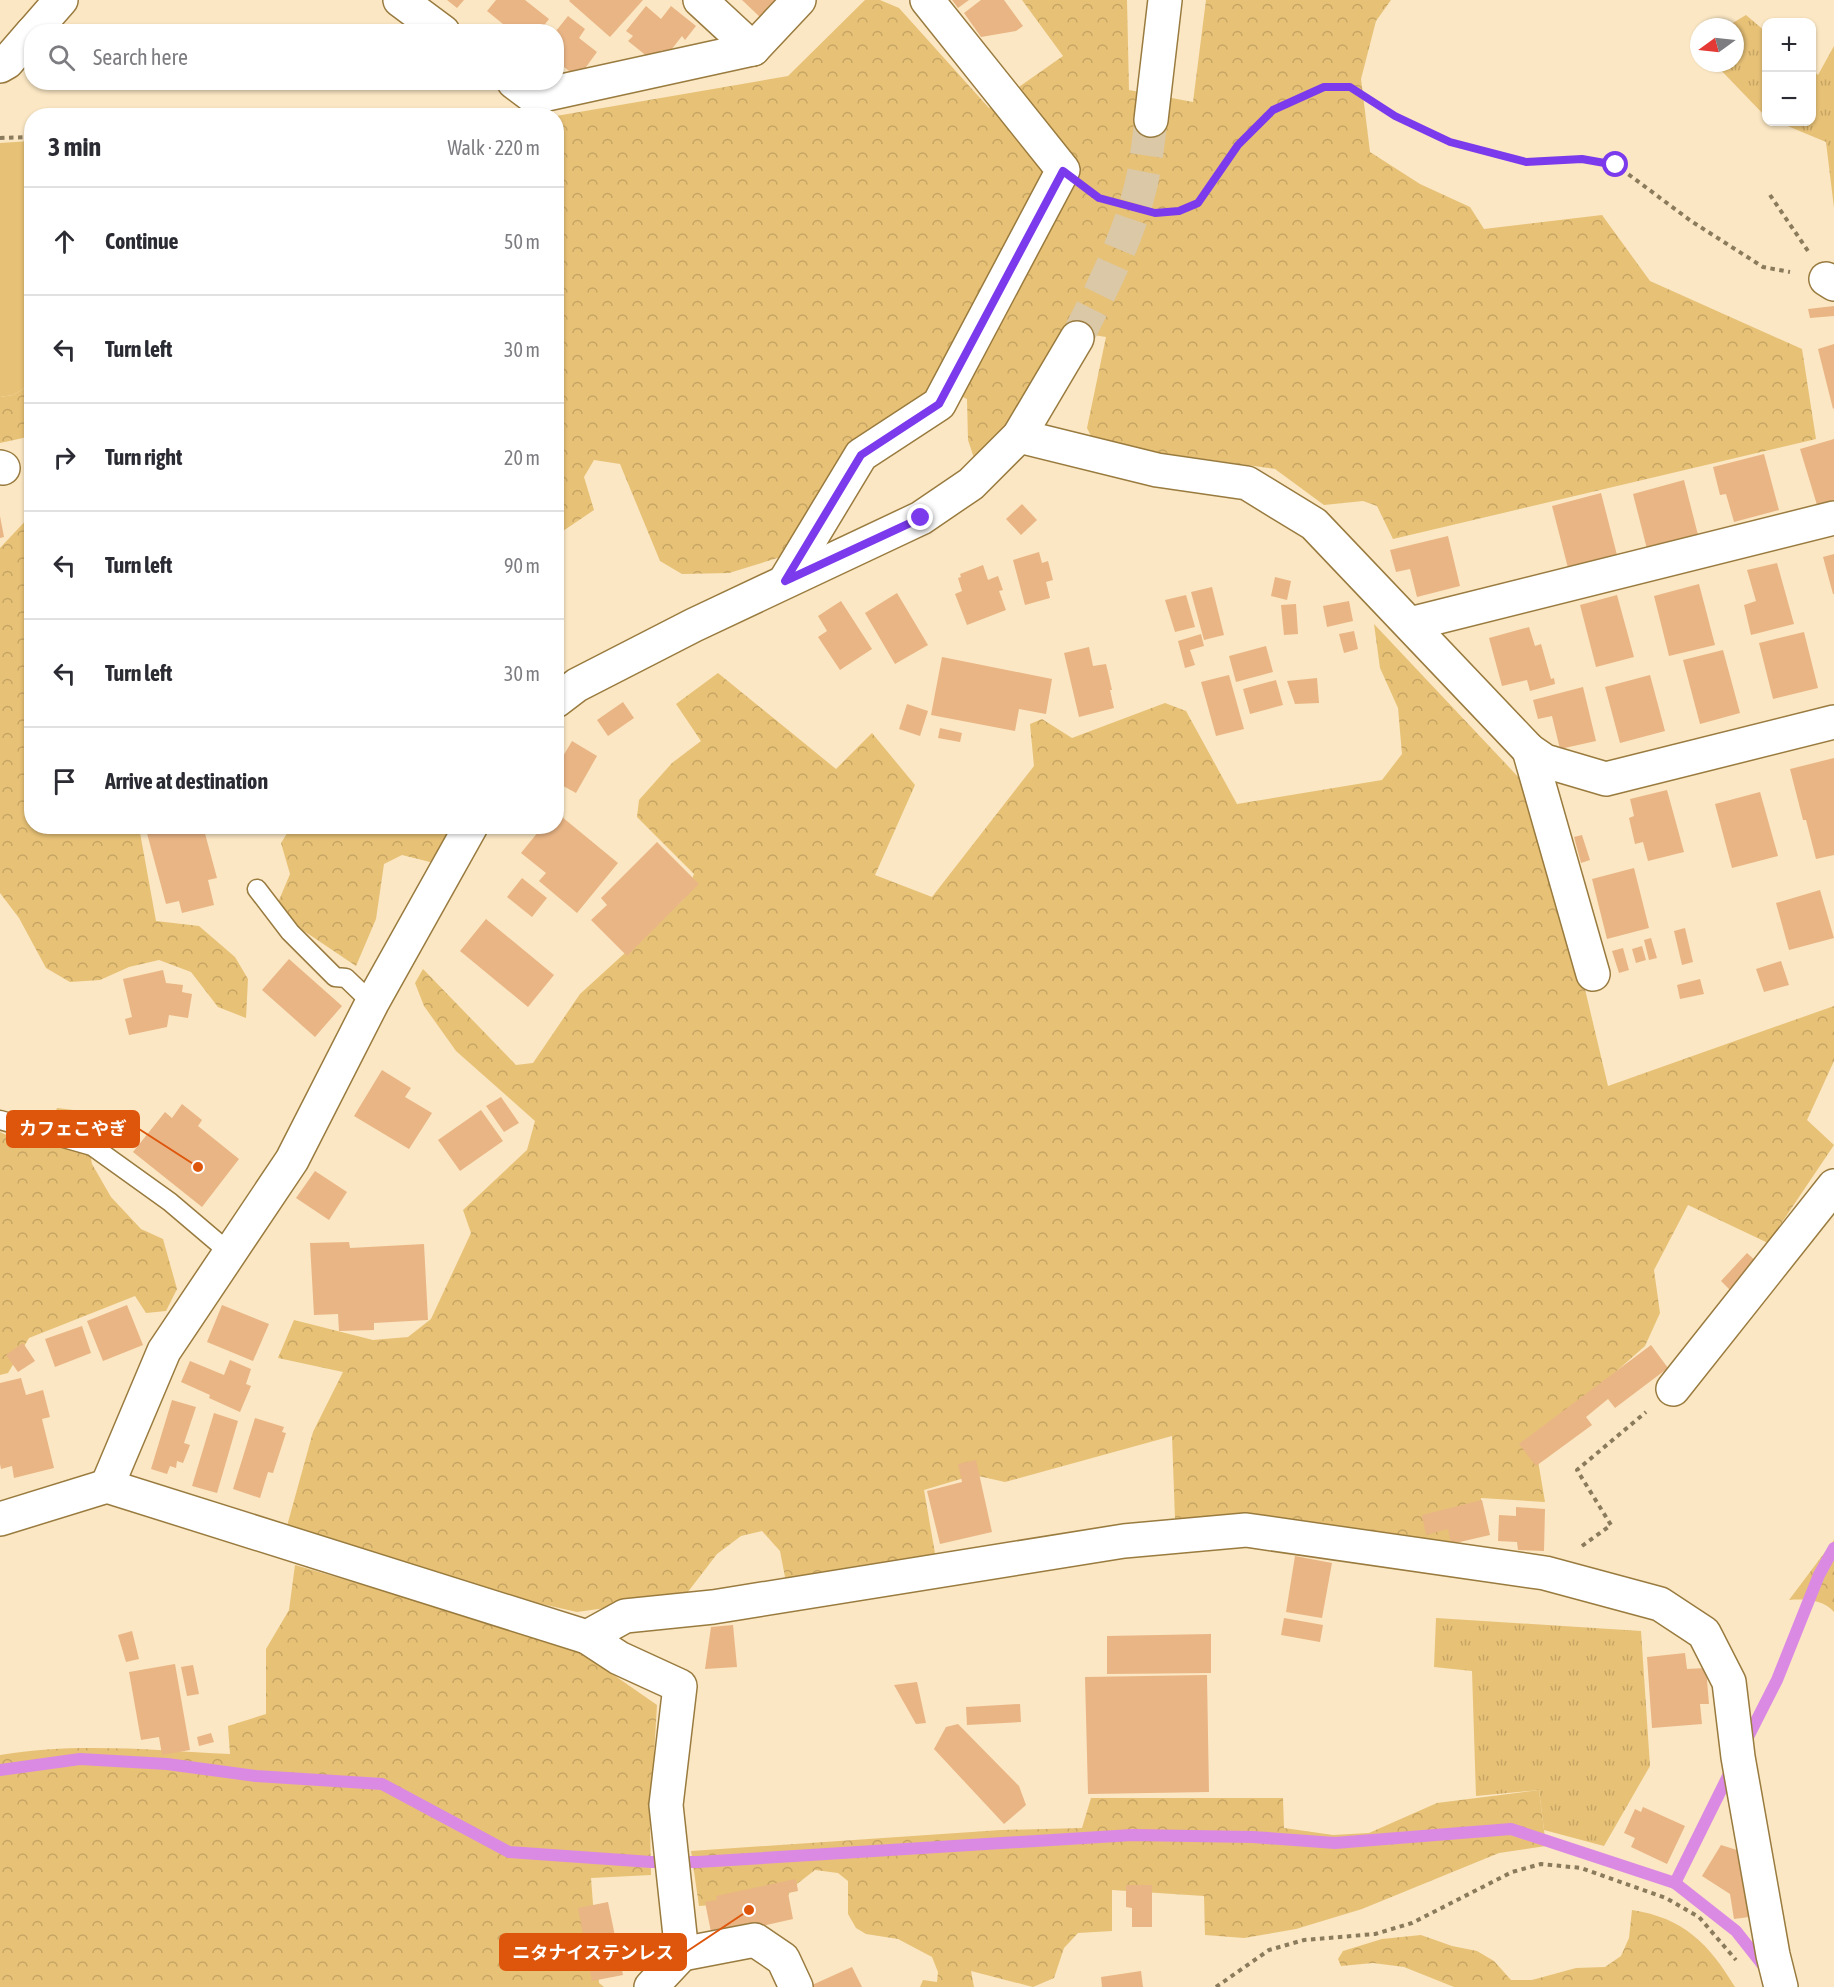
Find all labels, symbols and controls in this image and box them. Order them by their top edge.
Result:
north arrow [1690,18,1744,72]
map controls [1762,18,1816,126]
button: + [1762,18,1816,72]
search box [24,24,564,90]
icon: search [45,41,78,74]
text: Search here [93,44,188,70]
button: − [1762,72,1816,126]
text: 3 min [48,132,101,162]
text: Walk · 220 m [448,136,540,159]
route start [1602,151,1628,177]
icon: ahead [48,225,81,258]
text: Continue [105,228,179,254]
text: 50 m [504,230,540,253]
icon: left [48,333,81,366]
text: Turn left [105,336,172,362]
text: 30 m [504,338,540,361]
icon: right [48,441,81,474]
text: Turn right [105,444,182,470]
text: 20 m [504,446,540,469]
route end [907,504,933,530]
icon: left [48,549,81,582]
text: Turn left [105,552,172,578]
text: 90 m [504,554,540,577]
icon: left [48,657,81,690]
text: Turn left [105,660,172,686]
text: 30 m [504,662,540,685]
icon: arrive [48,765,81,798]
text: Arrive at destination [105,768,268,794]
callout: カフェこやぎ [7,1111,139,1147]
text: カフェこやぎ [19,1118,127,1139]
callout: ニタナイステンレス [500,1934,686,1970]
text: ニタナイステンレス [512,1942,674,1963]

